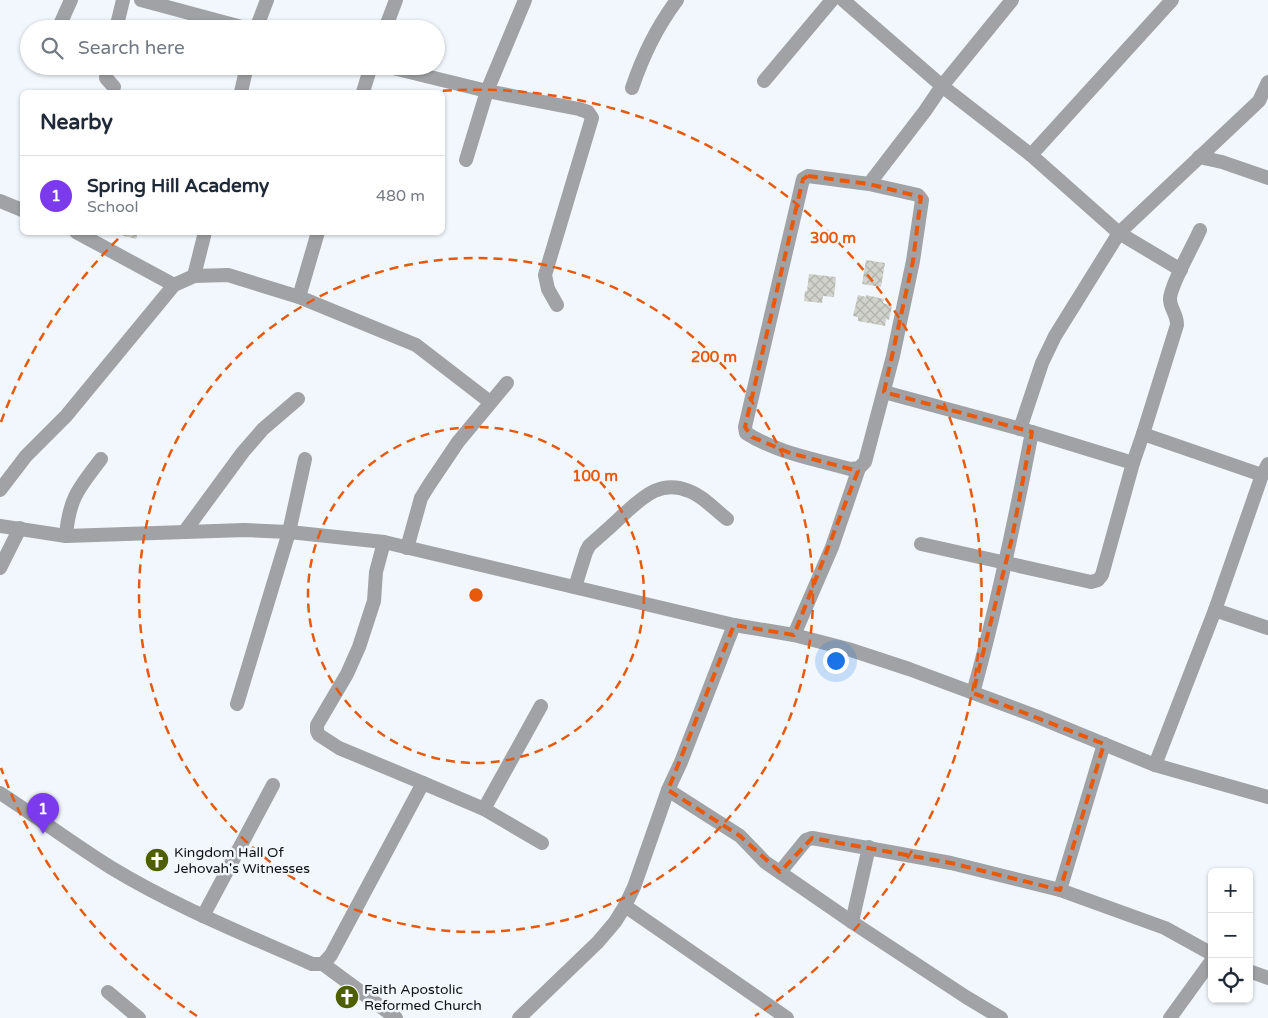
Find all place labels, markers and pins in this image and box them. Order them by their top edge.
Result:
centre of rings [467,586,485,604]
pin: 1 [27,793,59,834]
place label: Kingdom Hall Of Jehovah's Witnesses [174,844,310,877]
church icon: Kingdom Hall Of Jehovah's Witnesses [144,847,170,873]
place label: Faith Apostolic Reformed Church [364,981,482,1014]
church icon: Faith Apostolic Reformed Church [334,984,360,1010]

